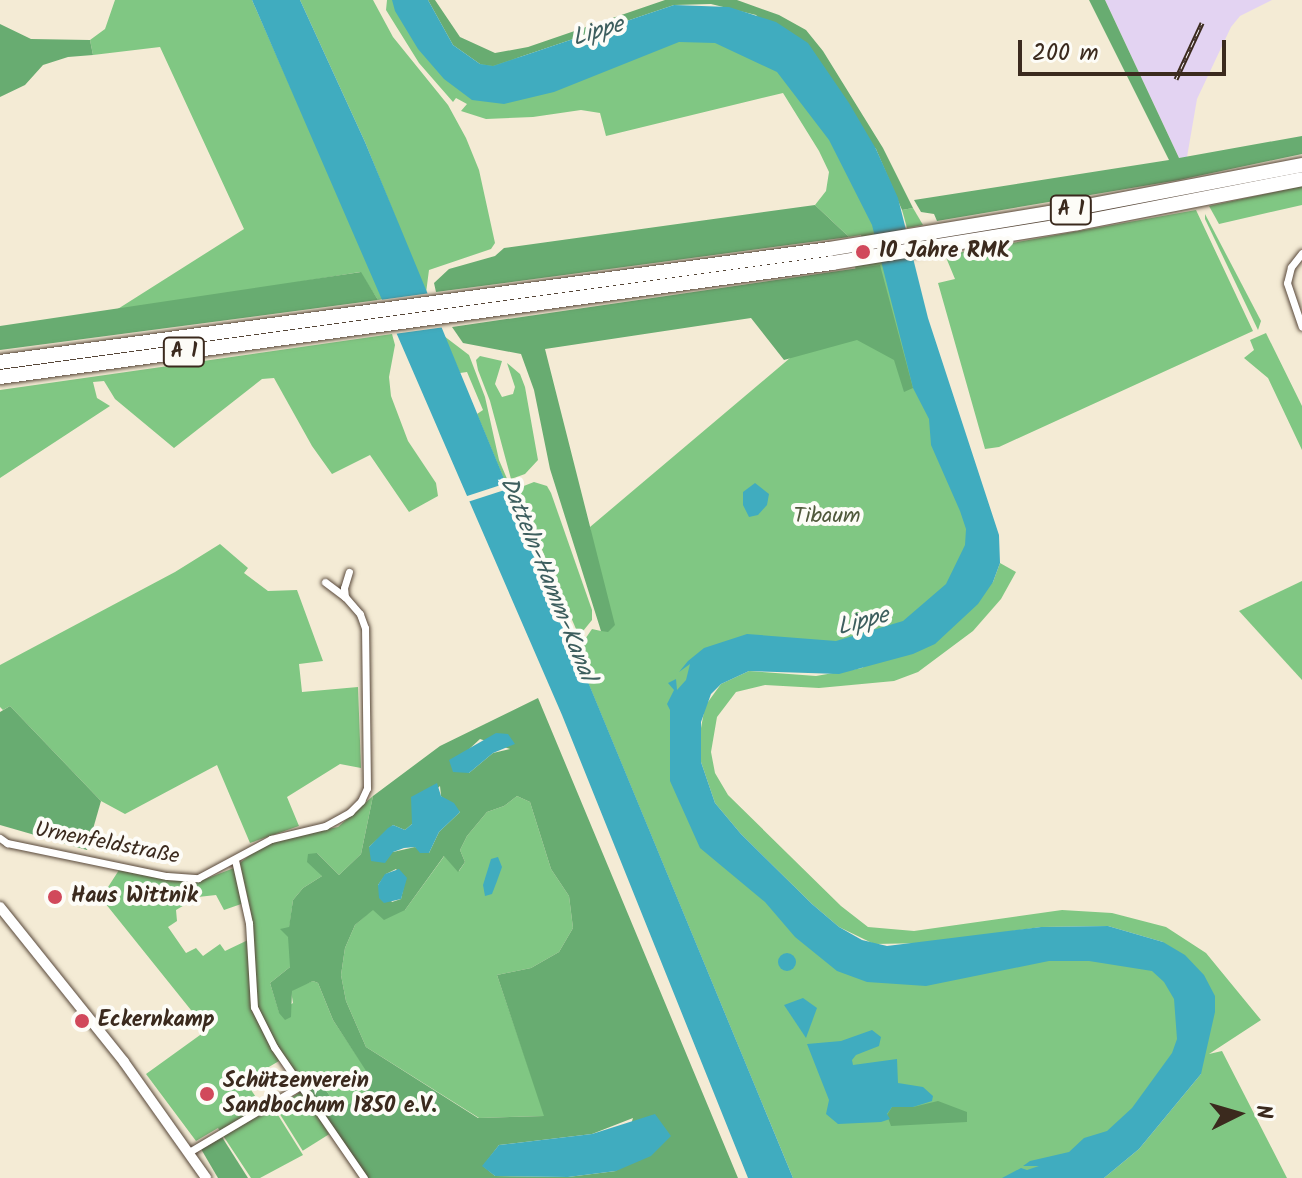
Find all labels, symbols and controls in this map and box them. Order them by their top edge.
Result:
water label: Lippe [569,11,627,53]
scale bar [1022,24,1230,74]
text: 200 m [1032,34,1099,73]
road number: A 1 [1049,194,1093,226]
place label: 10 Jahre RMK [879,239,1010,265]
marker: 10 Jahre RMK [854,243,872,261]
road number: A 1 [162,336,206,368]
water label: Datteln-Hamm-Kanal [493,473,601,685]
park label: Tibaum [794,504,860,530]
water label: Lippe [834,601,892,643]
street label: Urnenfeldstraße [33,817,181,871]
place label: Haus Wittnik [71,884,198,910]
marker: Haus Wittnik [46,888,64,906]
place label: Eckernkamp [98,1008,215,1034]
marker: Eckernkamp [73,1012,91,1030]
place label: Schützenverein Sandbochum 1850 e.V. [223,1068,437,1120]
north arrow [1198,1074,1278,1154]
marker: Schützenverein Sandbochum 1850 e.V. [198,1085,216,1103]
text: N [1244,1103,1280,1120]

